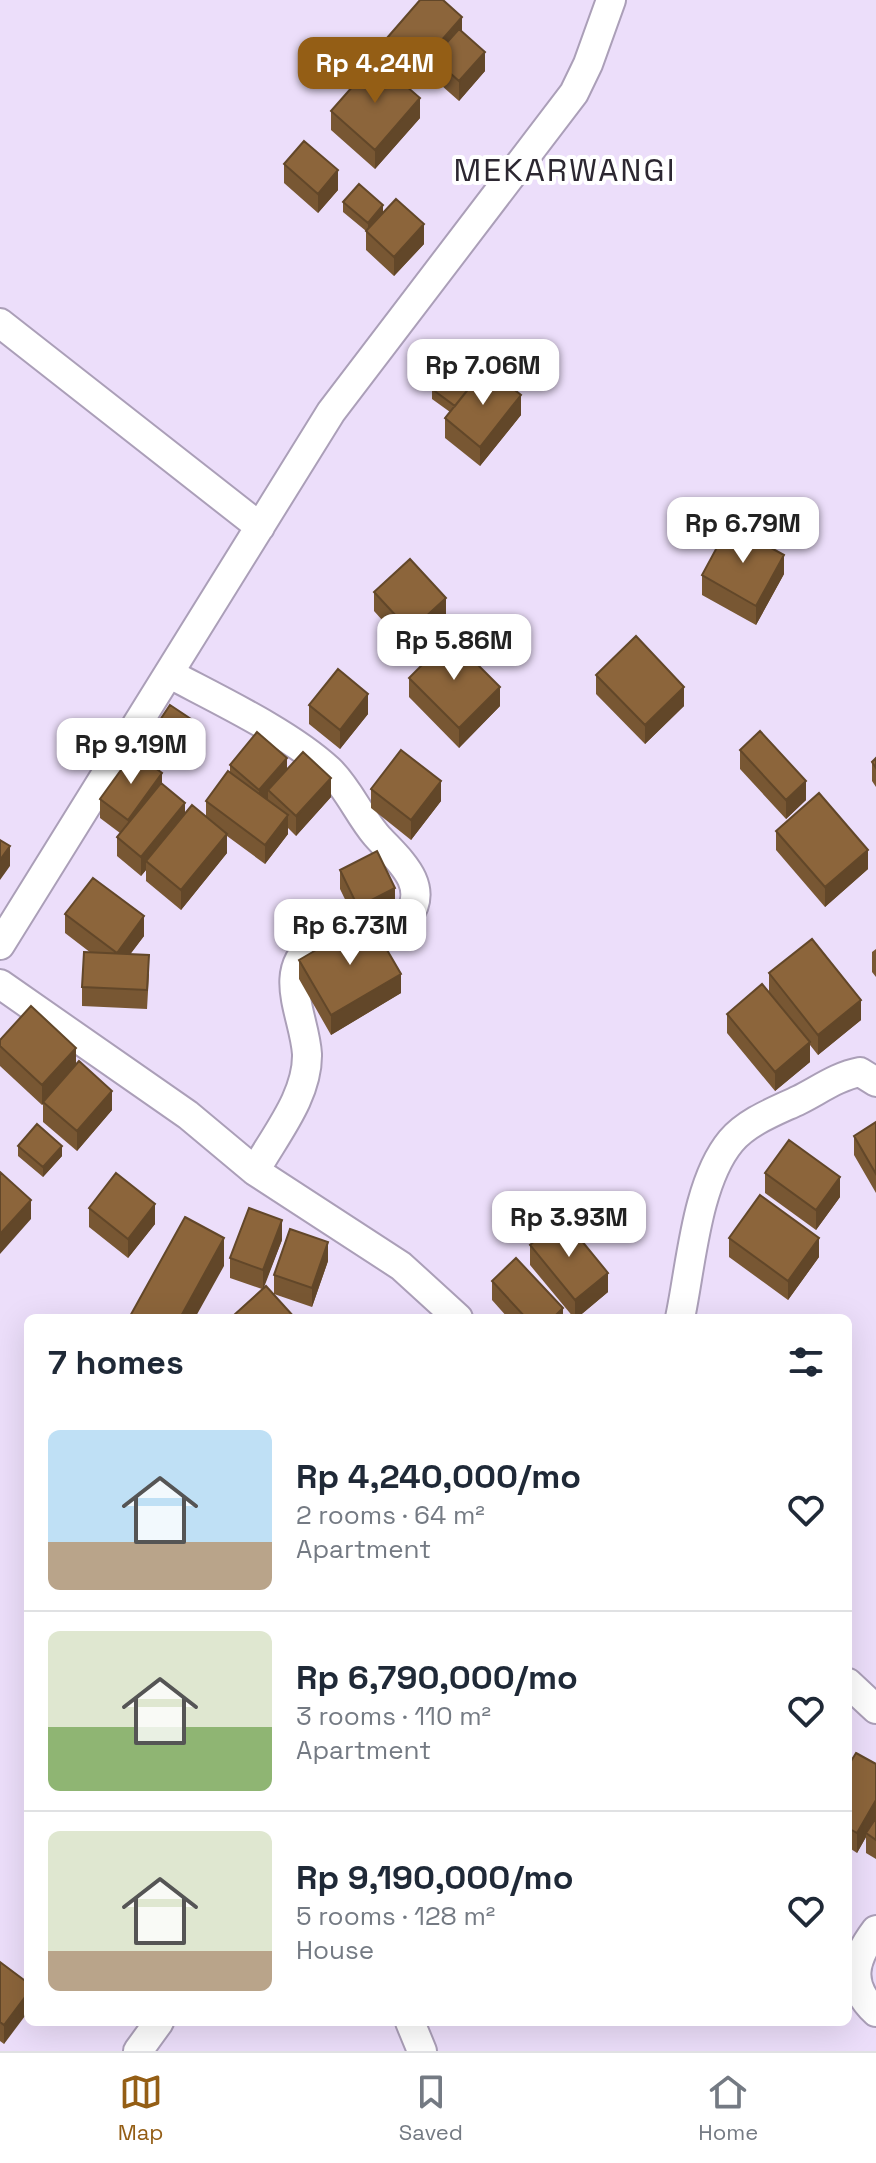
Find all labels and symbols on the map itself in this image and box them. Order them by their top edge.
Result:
pin: Rp 4.24M [292,37,458,105]
district label: MEKARWANGI [453,150,677,190]
pin: Rp 7.06M [400,339,566,407]
pin: Rp 6.79M [660,497,826,565]
pin: Rp 5.86M [371,614,537,682]
pin: Rp 9.19M [48,718,214,786]
pin: Rp 6.73M [267,899,433,967]
pin: Rp 3.93M [486,1191,652,1259]

